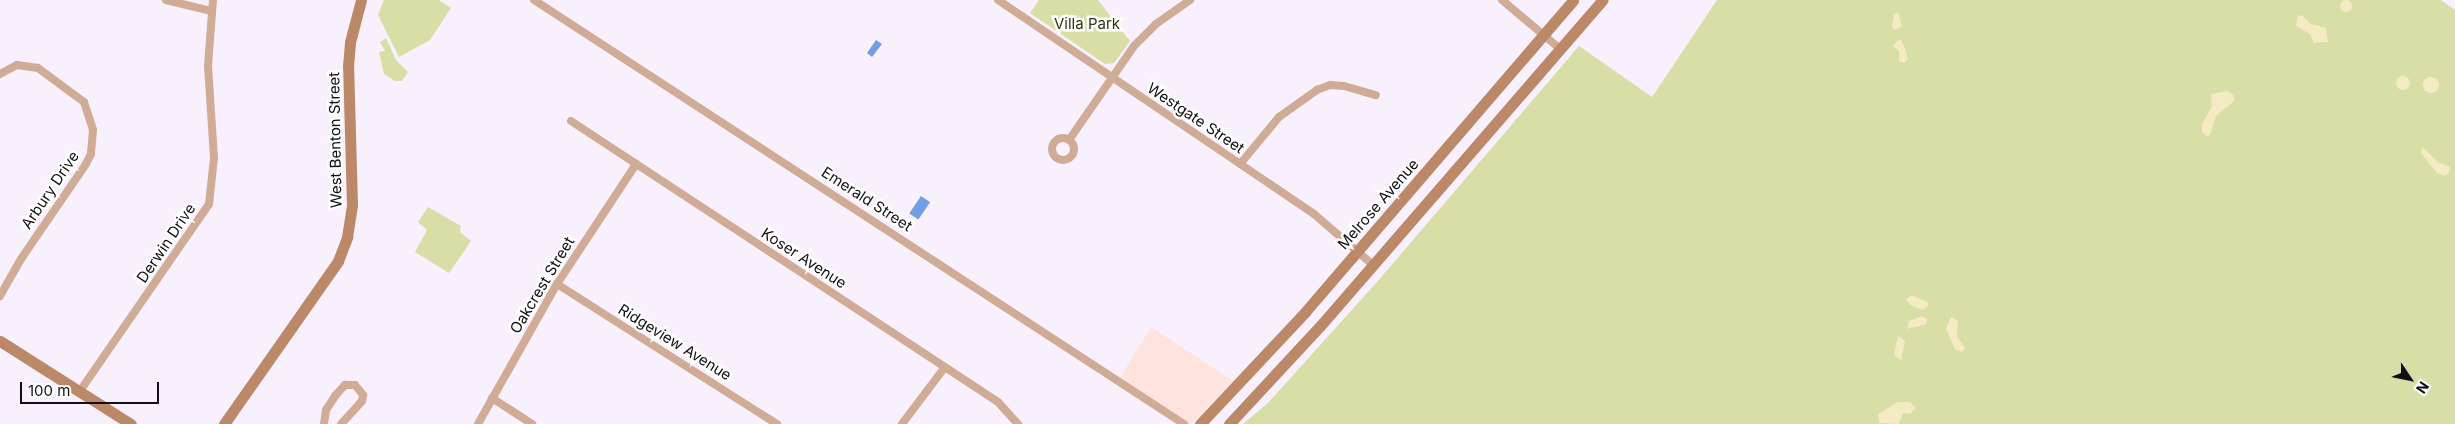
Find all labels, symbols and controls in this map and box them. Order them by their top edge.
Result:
park label: Villa Park [1054,15,1120,33]
street label: West Benton Street [325,72,345,208]
street label: Westgate Street [1144,79,1248,157]
street label: Arbury Drive [17,148,83,232]
street label: Melrose Avenue [1334,155,1422,253]
street label: Emerald Street [818,163,916,235]
street label: Derwin Drive [133,200,199,286]
street label: Koser Avenue [758,224,850,292]
street label: Oakcrest Street [506,233,578,337]
street label: Ridgeview Avenue [615,300,735,384]
north arrow [2385,354,2435,404]
scale bar [22,372,161,404]
text: N [2413,378,2433,397]
text: 100 m [28,381,70,400]

